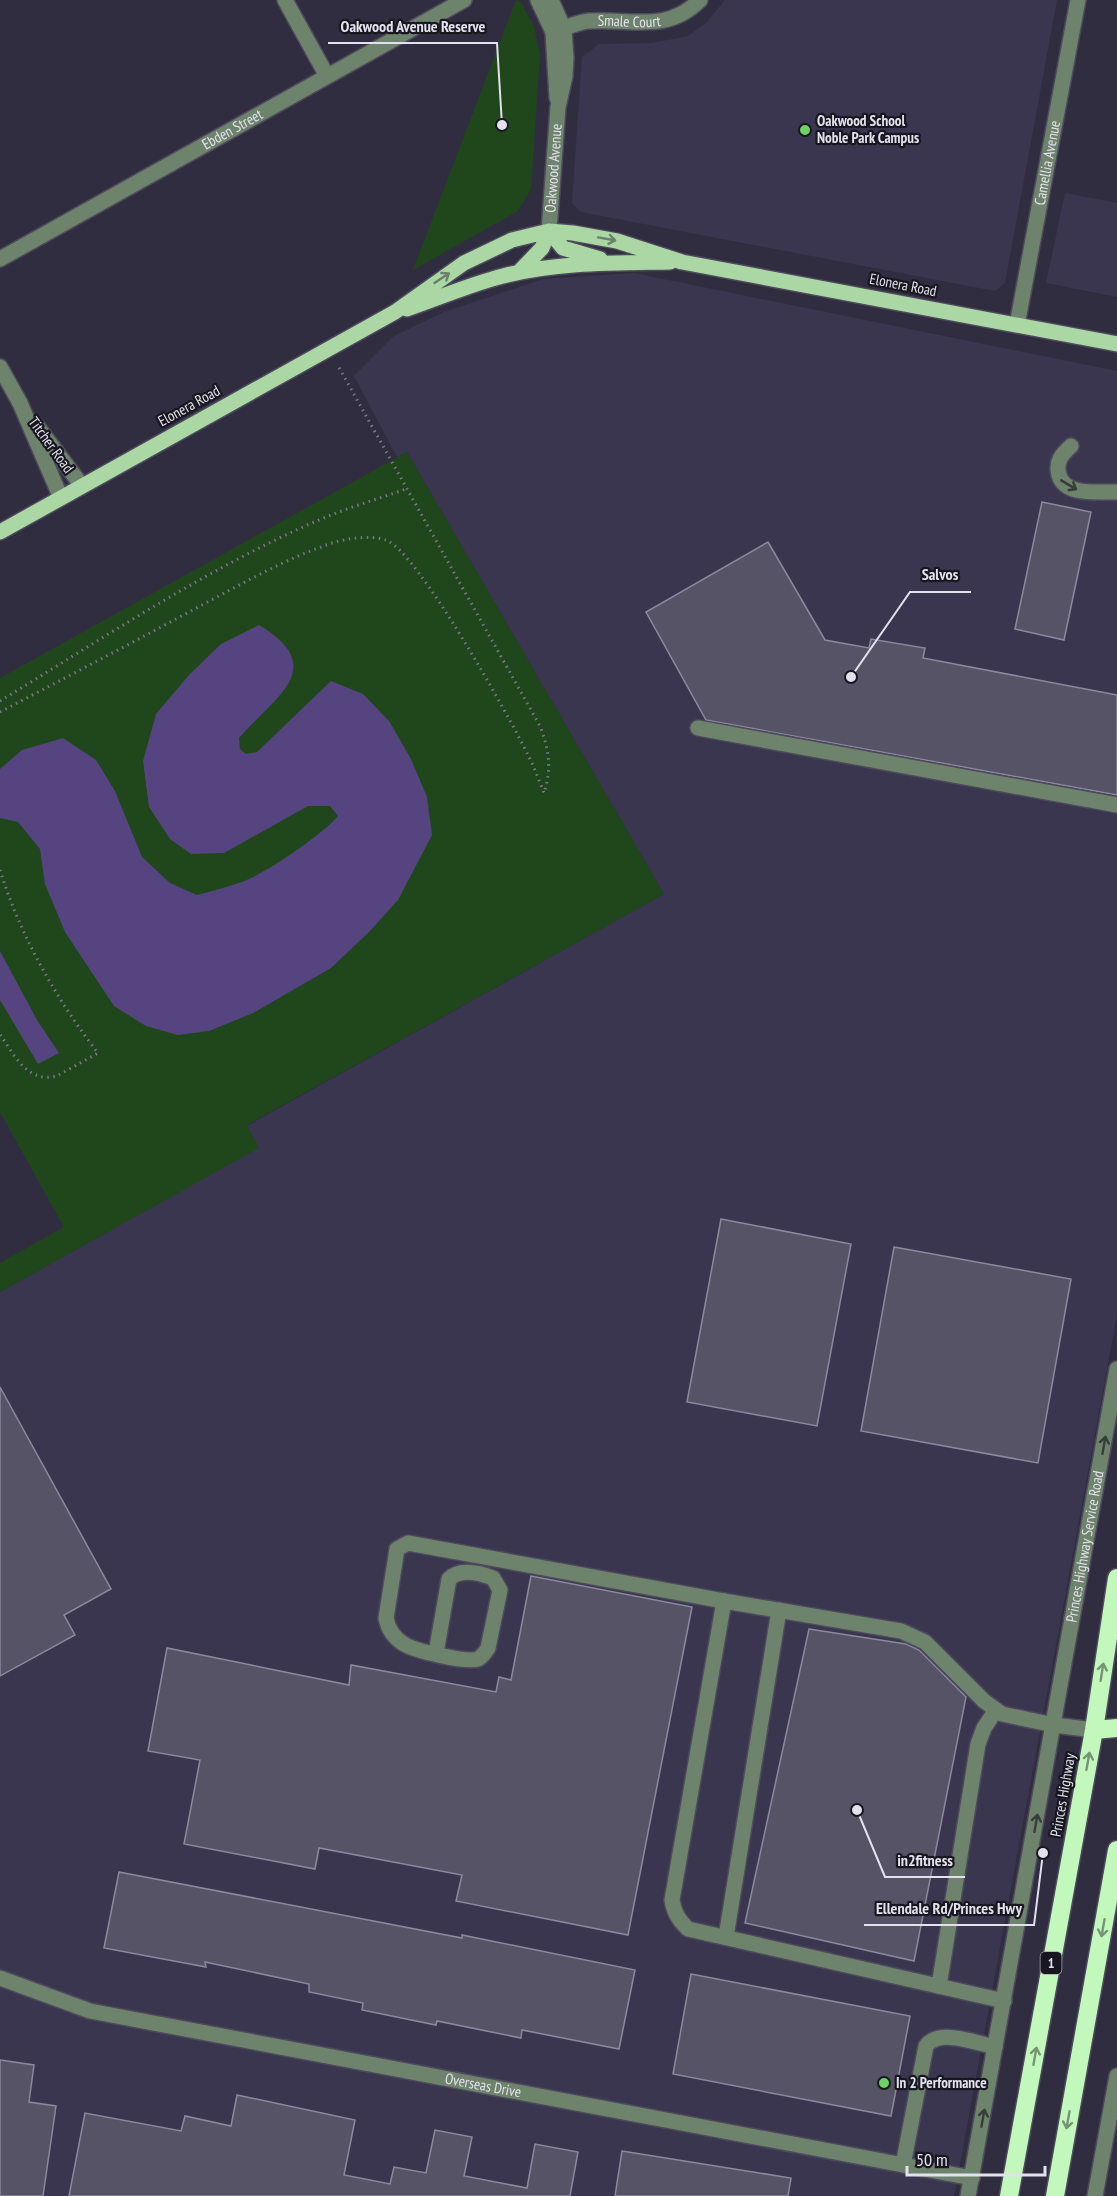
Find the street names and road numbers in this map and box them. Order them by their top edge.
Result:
street label: Smale Court [598,11,662,31]
street label: Ebden Street [198,104,266,153]
street label: Camellia Avenue [1030,119,1064,207]
street label: Oakwood Avenue [540,123,566,213]
street label: Elonera Road [868,269,938,300]
street label: Elonera Road [154,381,223,430]
street label: Titcher Road [25,413,78,477]
street label: Princes Highway Service Road [1062,1469,1107,1624]
street label: Princes Highway [1046,1751,1079,1838]
road number: 1 [1040,1952,1062,1974]
street label: Overseas Drive [444,2068,523,2101]

